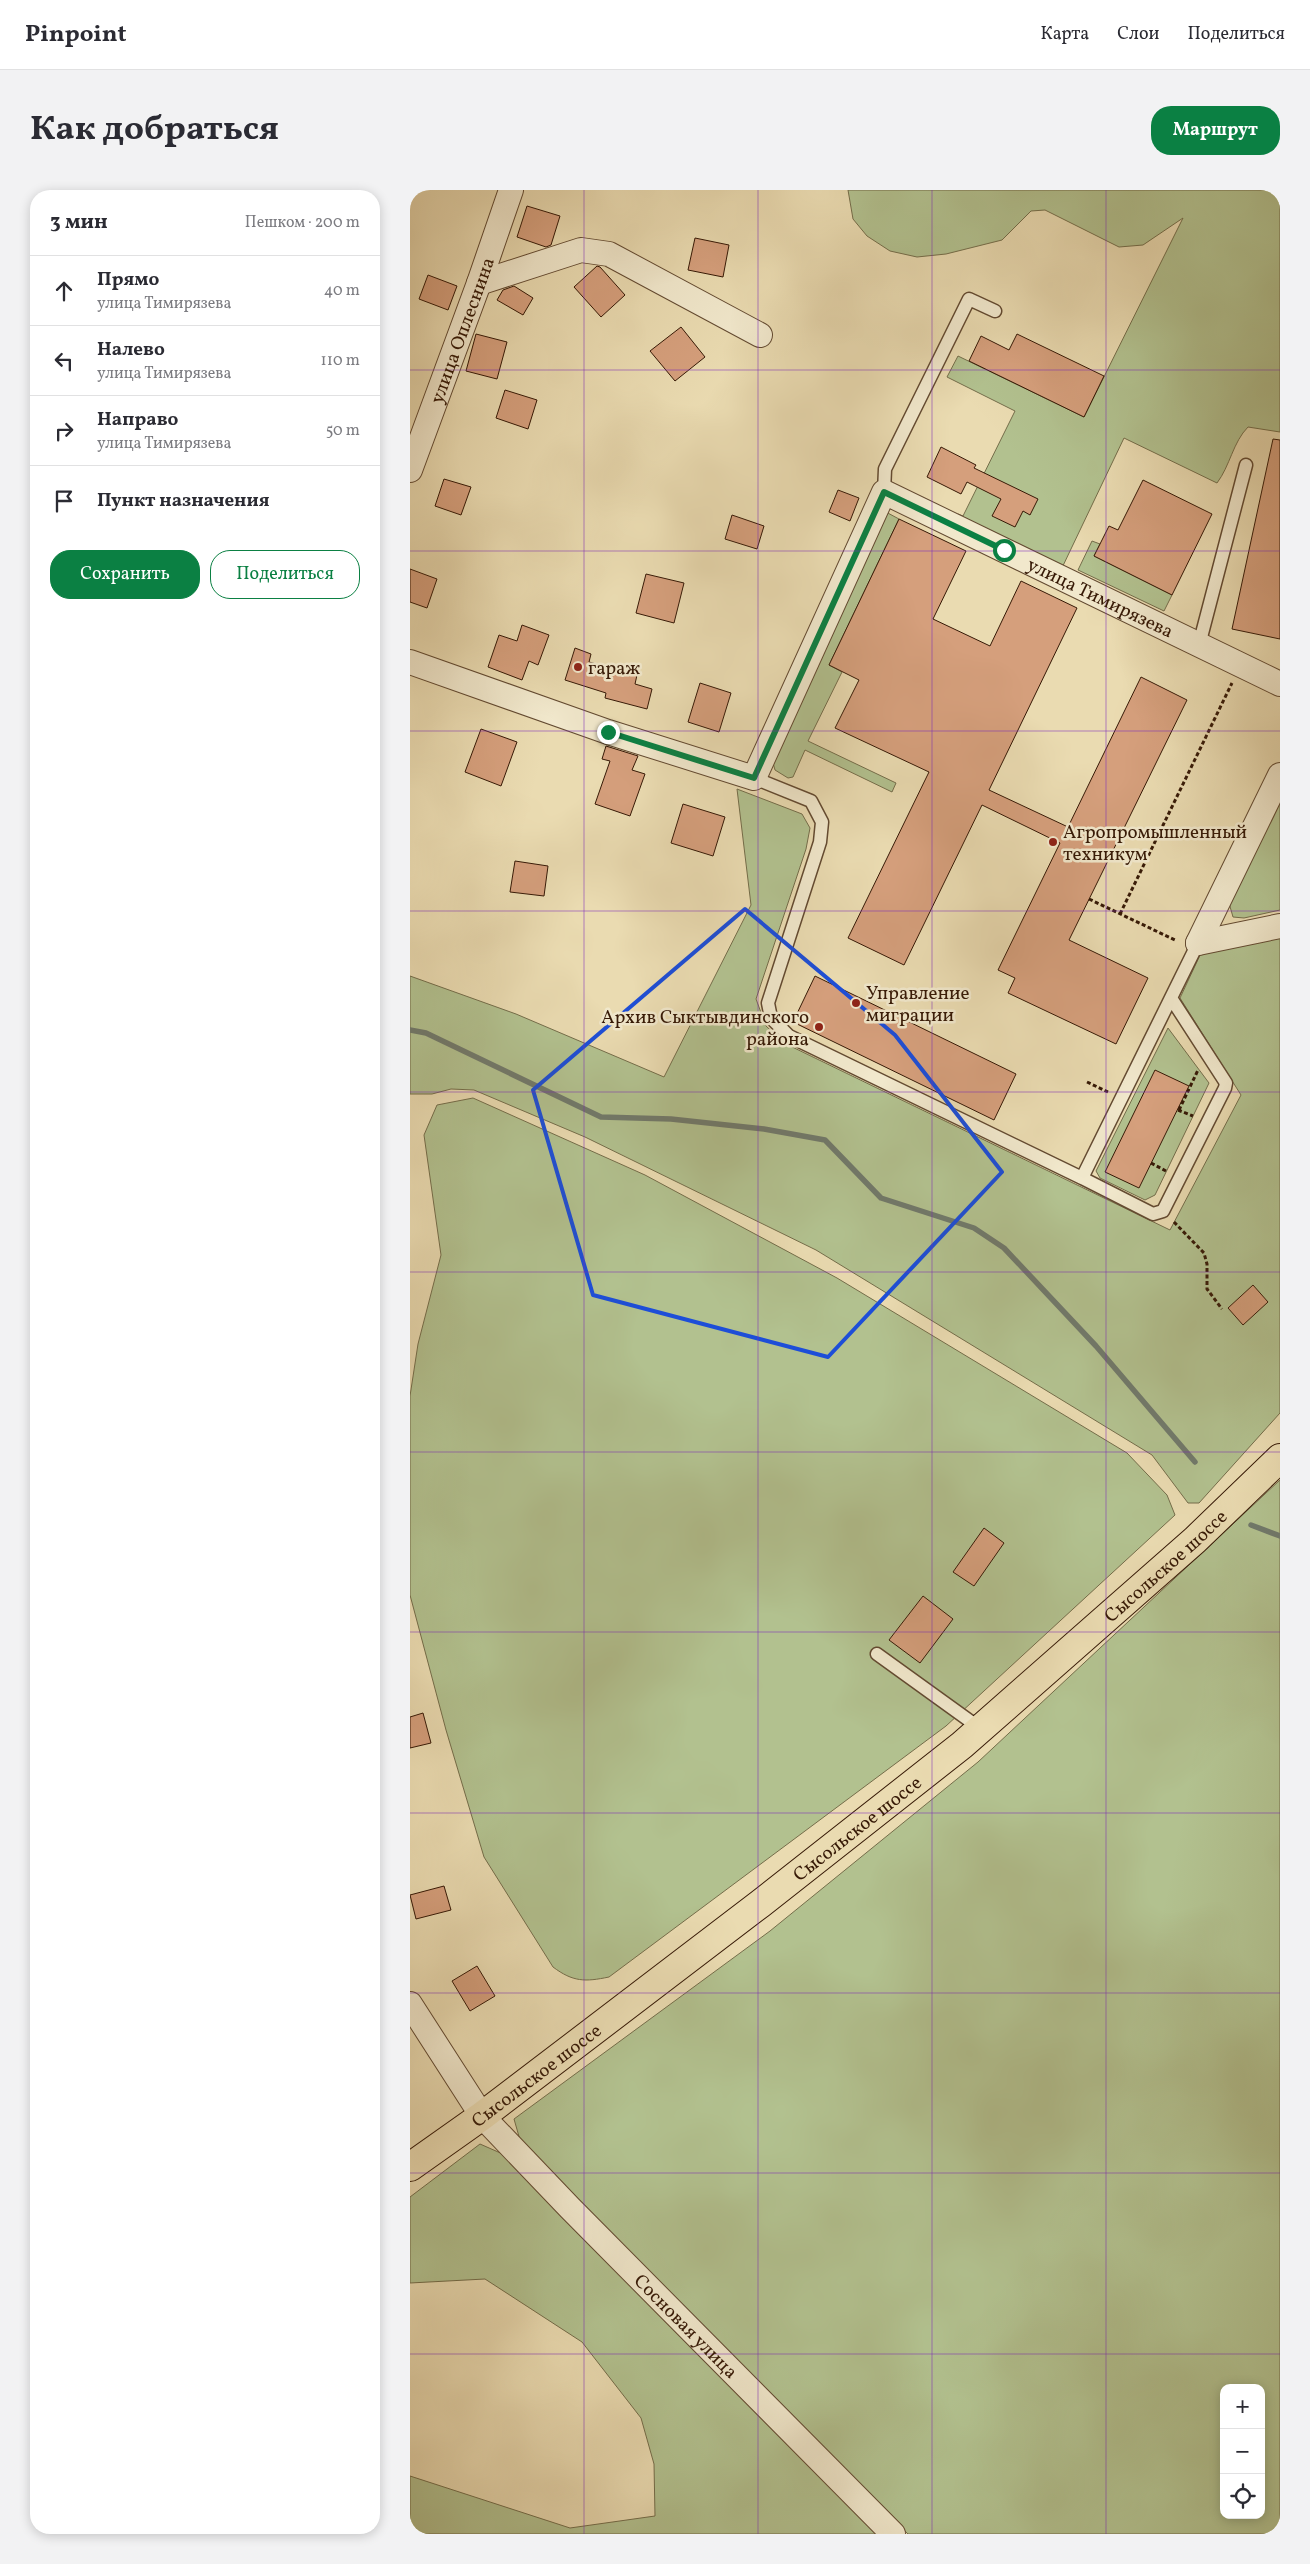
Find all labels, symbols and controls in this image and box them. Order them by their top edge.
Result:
text: Pinpoint [25,18,127,52]
text: Карта [1041,22,1089,47]
text: Слои [1117,22,1159,47]
text: Поделиться [1187,22,1285,47]
text: Как добраться [30,106,279,154]
button: Маршрут [1151,106,1280,155]
text: 3 мин [50,208,108,237]
text: Пешком · 200 m [245,212,360,234]
street label: улица Оплеснина [425,254,502,408]
text: Прямо [97,267,159,293]
icon: ahead [50,277,78,305]
text: 40 m [324,280,360,302]
text: улица Тимирязева [97,293,231,315]
text: Налево [97,337,165,363]
icon: left [50,347,78,375]
text: 110 m [321,350,360,372]
text: улица Тимирязева [97,363,231,385]
text: Направо [97,407,179,433]
icon: right [50,417,78,445]
text: 50 m [326,420,360,442]
text: улица Тимирязева [97,433,231,455]
icon: arrive [50,487,78,515]
text: Пункт назначения [97,488,270,514]
route start [993,539,1016,562]
button: Сохранить [50,550,200,599]
button: Поделиться [210,550,360,599]
street label: улица Тимирязева [1022,552,1177,645]
place label: гараж [588,656,640,682]
marker: гараж [572,661,584,673]
route end [597,721,620,744]
place label: Агропромышленный техникум [1063,820,1247,868]
marker: Агропромышленный техникум [1047,836,1059,848]
place label: Управление миграции [866,981,970,1029]
marker: Управление миграции [850,997,862,1009]
place label: Архив Сыктывдинского района [601,1005,809,1053]
marker: Архив Сыктывдинского района [813,1021,825,1033]
street label: Сысольское шоссе [1099,1505,1234,1629]
street label: Сысольское шоссе [788,1771,928,1888]
street label: Сысольское шоссе [467,2018,608,2135]
street label: Сосновая улица [627,2269,743,2385]
map controls [1220,2384,1265,2519]
button: + [1220,2384,1265,2429]
button: − [1220,2429,1265,2474]
button: locate [1220,2474,1265,2519]

